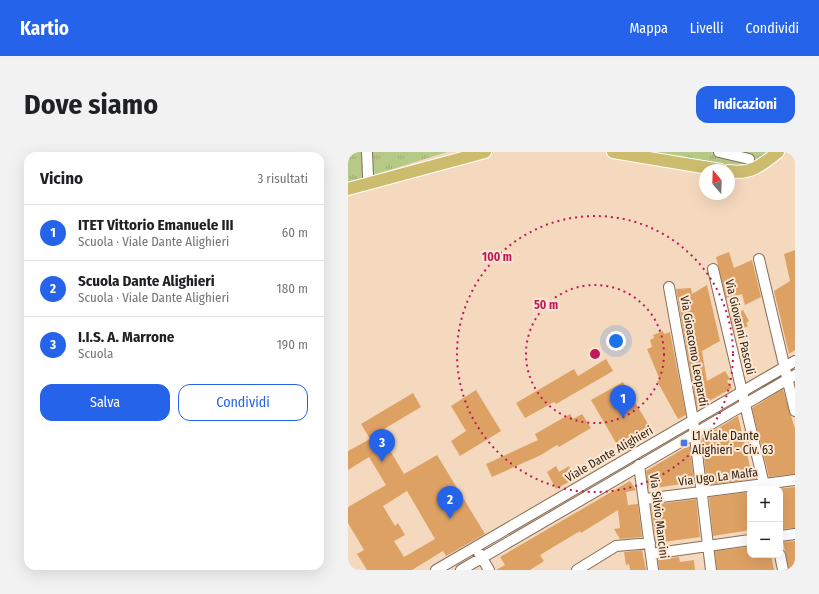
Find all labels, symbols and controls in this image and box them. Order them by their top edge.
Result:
text: Kartio [20,17,69,40]
text: Mappa [629,20,668,37]
text: Livelli [690,20,724,37]
text: Condividi [746,20,799,37]
button: Indicazioni [696,86,795,123]
text: Dove siamo [24,88,158,121]
north arrow [699,164,735,200]
text: Vicino [40,168,83,189]
text: 3 risultati [257,171,308,186]
text: ITET Vittorio Emanuele III [78,216,234,234]
text: 1 [50,225,56,240]
text: 60 m [282,225,308,240]
text: Scuola · Viale Dante Alighieri [78,234,229,249]
text: 100 m [482,250,512,264]
text: Scuola Dante Alighieri [78,272,215,290]
street label: Via Giovanni Pascoli [722,278,758,376]
text: 2 [50,281,56,296]
text: 180 m [277,281,308,296]
text: Scuola · Viale Dante Alighieri [78,290,229,305]
street label: Via Gioacomo Leopardi [677,295,711,407]
text: 50 m [534,298,558,312]
text: I.I.S. A. Marrone [78,328,174,346]
your location [606,331,626,351]
text: 3 [50,337,56,352]
text: 190 m [277,337,308,352]
text: Scuola [78,346,113,361]
centre of rings [588,347,602,361]
button: Salva [40,384,170,421]
button: Condividi [178,384,308,421]
pin: 1 [610,385,636,418]
street label: Viale Dante Alighieri [563,423,655,485]
pin: 3 [369,429,395,462]
place label: L1 Viale Dante Alighieri - Civ. 63 [692,429,773,457]
marker: L1 Viale Dante Alighieri - Civ. 63 [679,438,689,448]
street label: Via Ugo La Malfa [677,465,759,489]
street label: Via Silvio Mancini [647,473,671,559]
pin: 2 [437,486,463,519]
map controls [747,486,783,558]
button: + [747,486,783,522]
button: − [747,522,783,558]

